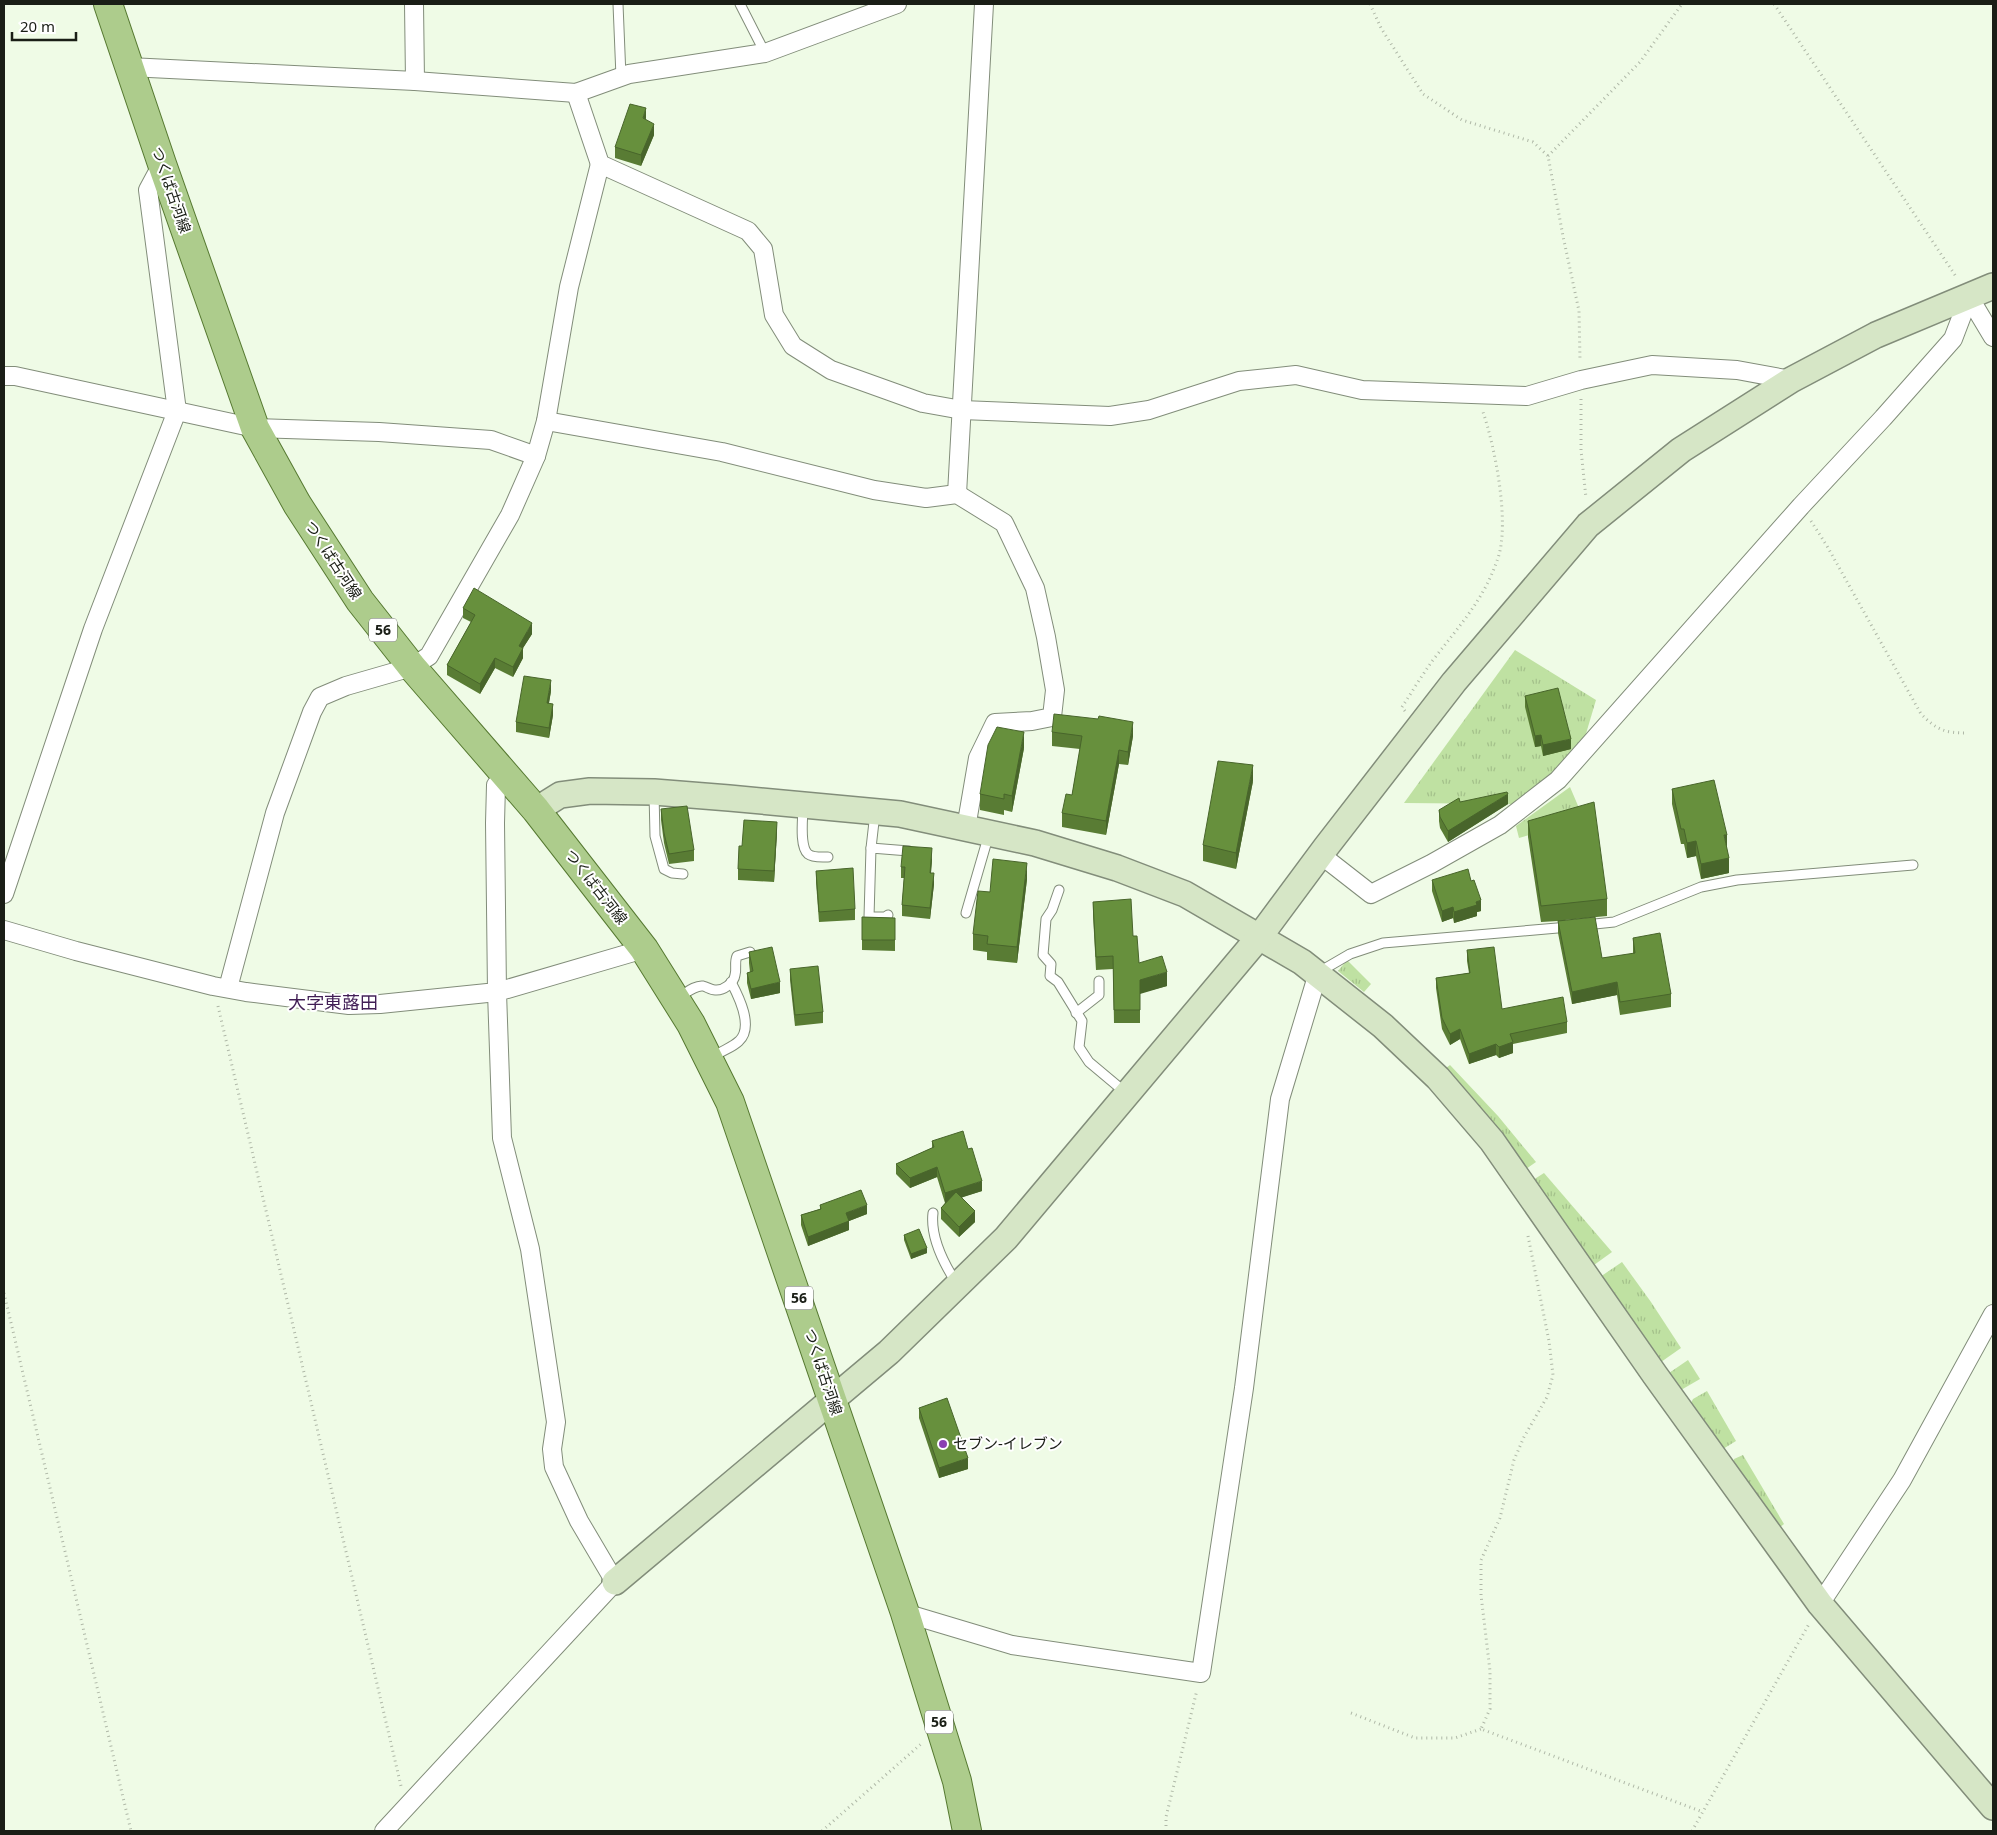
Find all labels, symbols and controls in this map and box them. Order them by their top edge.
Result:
scale bar [12,10,76,42]
text: 20 m [20,16,55,36]
street label: つくば古河線 [148,144,196,235]
street label: つくば古河線 [301,516,367,603]
road number: 56 [369,618,397,642]
street label: つくば古河線 [561,845,632,928]
district label: 大字東蕗田 [288,990,378,1014]
road number: 56 [785,1286,813,1310]
street label: つくば古河線 [801,1326,847,1418]
place label: セブン-イレブン [953,1433,1063,1453]
marker: セブン-イレブン [937,1438,949,1450]
road number: 56 [925,1710,953,1734]

